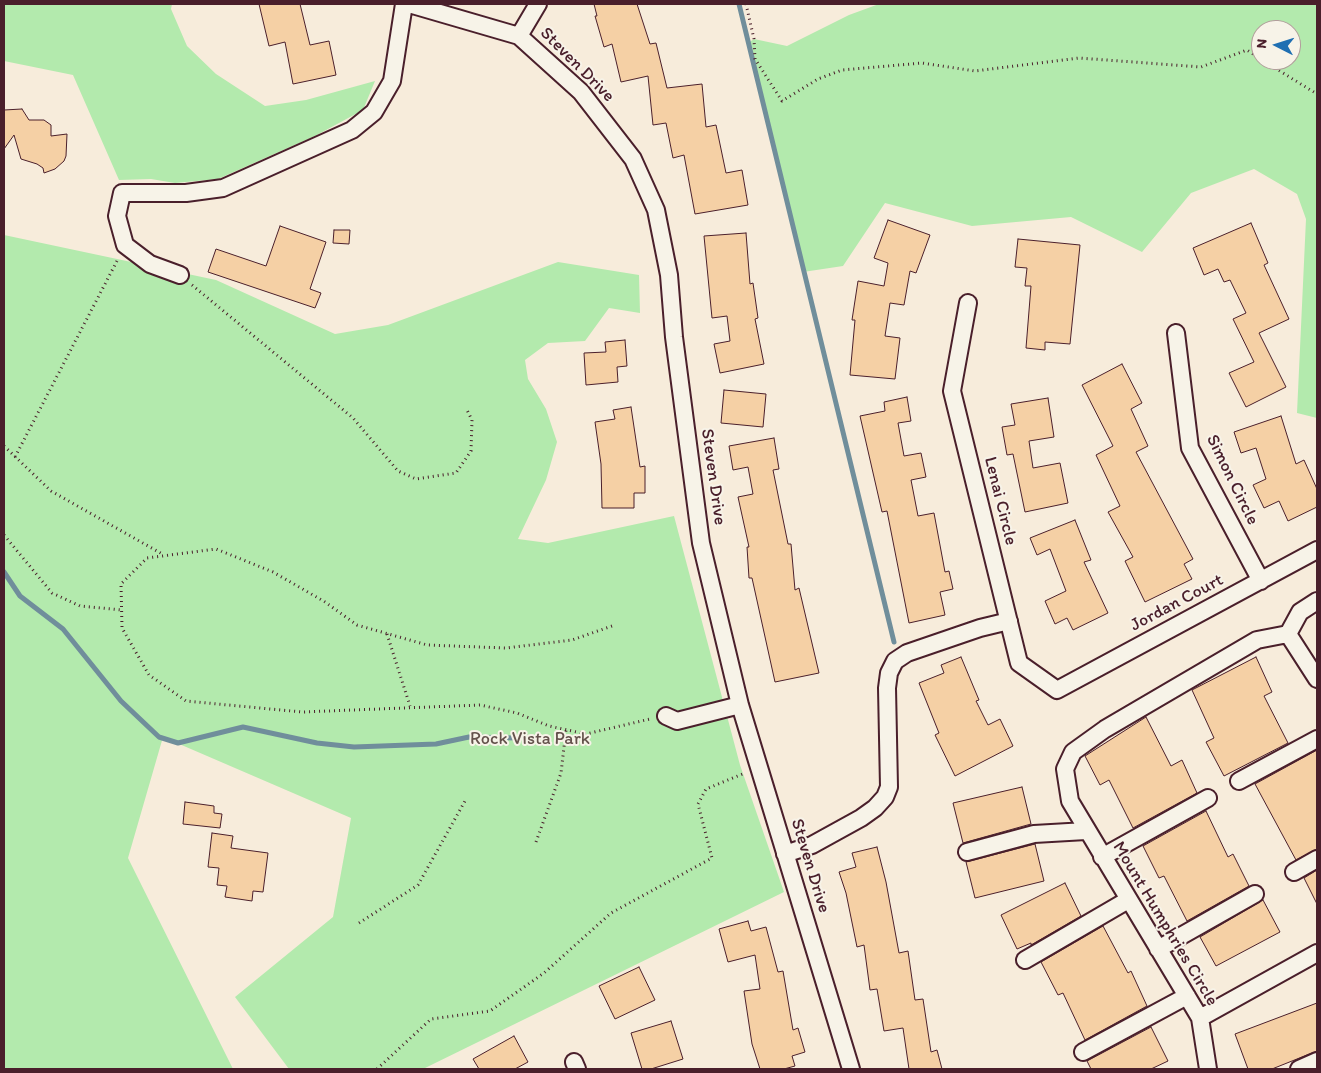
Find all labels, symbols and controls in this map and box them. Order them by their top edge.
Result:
north arrow [1251,20,1301,70]
street label: Steven Drive [535,23,619,107]
text: N [1253,38,1270,49]
street label: Steven Drive [696,427,730,527]
street label: Simon Circle [1201,431,1263,529]
street label: Lenai Circle [979,454,1021,548]
street label: Jordan Court [1127,570,1227,636]
park label: Rock Vista Park [470,728,590,750]
street label: Steven Drive [785,816,835,916]
street label: Mount Humphries Circle [1107,838,1223,1010]

